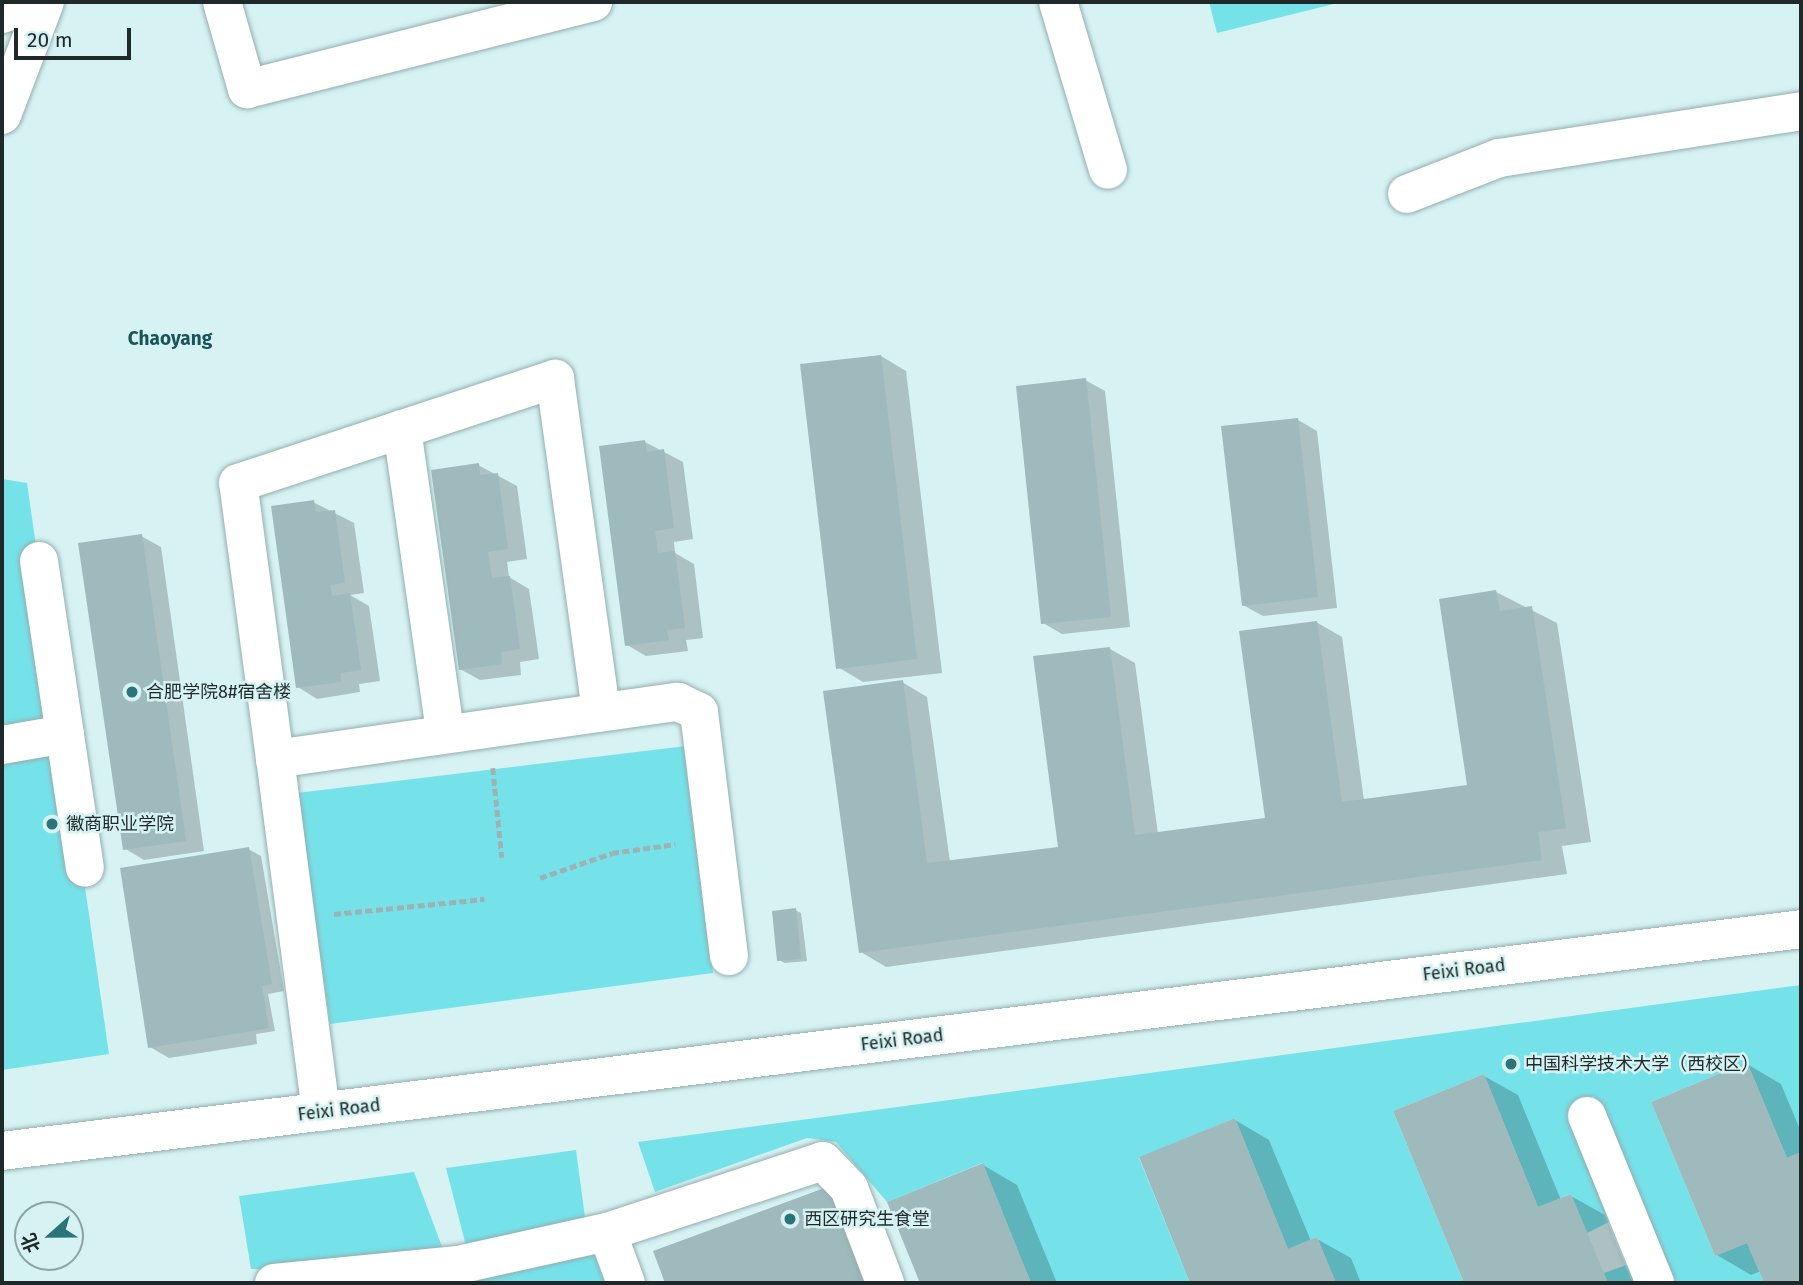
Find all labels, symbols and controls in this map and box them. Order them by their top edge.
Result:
scale bar [18,14,135,58]
text: 20 m [27,27,73,53]
district label: Chaoyang [128,328,212,350]
place label: 合肥学院8#宿舍楼 [146,681,291,703]
marker: 合肥学院8#宿舍楼 [124,684,140,700]
place label: 徽商职业学院 [66,813,174,835]
marker: 徽商职业学院 [44,816,60,832]
street label: Feixi Road [1421,954,1507,986]
street label: Feixi Road [859,1024,945,1056]
place label: 中国科学技术大学（西校区） [1525,1053,1759,1075]
marker: 中国科学技术大学（西校区） [1503,1056,1519,1072]
street label: Feixi Road [296,1094,382,1126]
north arrow [14,1201,84,1271]
place label: 西区研究生食堂 [804,1208,930,1230]
marker: 西区研究生食堂 [782,1211,798,1227]
text: 北 [17,1230,45,1256]

